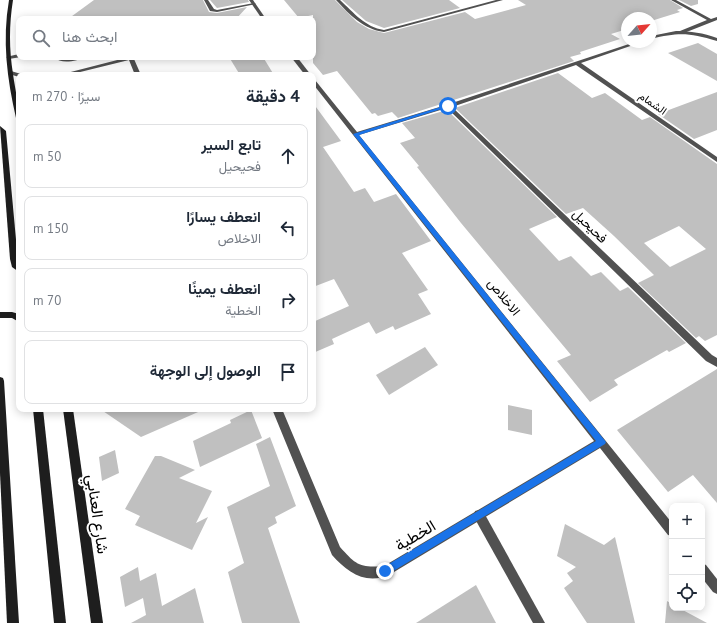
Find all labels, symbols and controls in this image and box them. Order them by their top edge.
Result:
north arrow [621,12,657,48]
search box [16,16,316,60]
icon: search [30,27,52,49]
text: ابحث هنا [62,27,117,46]
text: 4 دقيقة [246,85,300,107]
text: سيرًا · 270 m [32,88,100,105]
street label: الشمام [636,88,670,118]
route start [439,97,457,115]
text: تابع السير [201,135,261,154]
icon: ahead [277,145,299,167]
text: 50 m [33,148,61,165]
text: فحيحيل [219,158,261,175]
street label: فحيحيل [569,205,611,247]
text: انعطف يسارًا [186,207,261,226]
icon: left [277,217,299,239]
text: 150 m [33,220,68,237]
text: الاخلاص [218,230,261,247]
street label: الاخلاص [484,275,524,319]
text: انعطف يمينًا [188,279,261,298]
icon: right [277,289,299,311]
text: 70 m [33,292,61,309]
text: الخطية [225,302,261,319]
text: الوصول إلى الوجهة [150,361,261,380]
icon: arrive [277,361,299,383]
street label: شارع العنابي [79,473,113,556]
map controls [669,503,705,611]
button: + [669,503,705,539]
street label: الخطية [391,515,439,555]
button: − [669,539,705,575]
route end [376,562,394,580]
button: locate [669,575,705,611]

